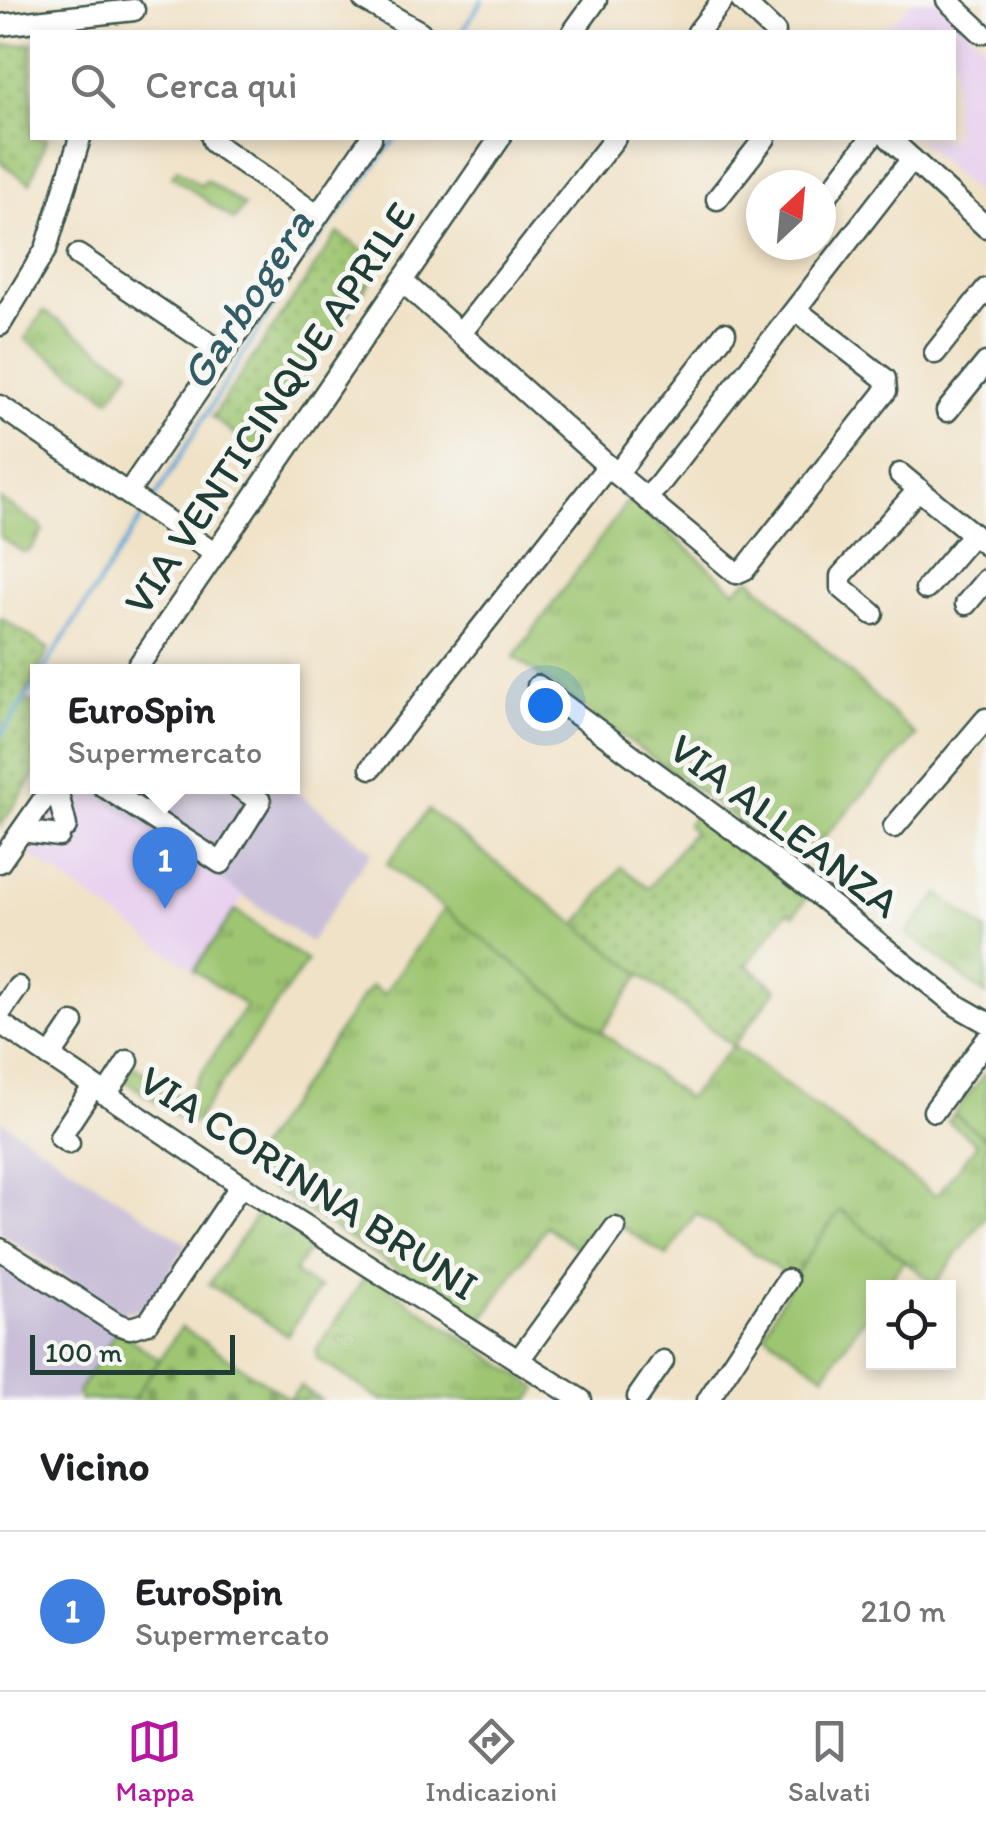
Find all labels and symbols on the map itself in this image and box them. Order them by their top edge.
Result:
north arrow [746,170,836,260]
street label: VIA VENTICINQUE APRILE [112,192,427,624]
water label: Garbogera [168,198,325,400]
your location [520,680,571,731]
street label: VIA ALLEANZA [659,722,910,929]
pin: 1 [132,826,198,909]
street label: VIA CORINNA BRUNI [130,1054,488,1311]
scale bar [30,1330,235,1374]

